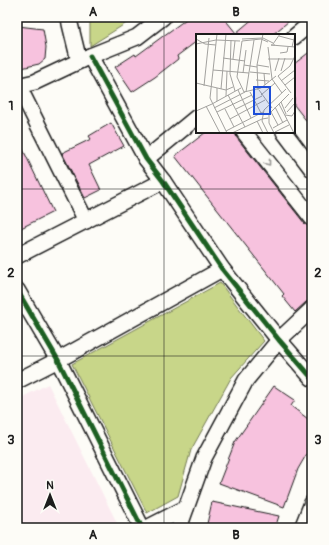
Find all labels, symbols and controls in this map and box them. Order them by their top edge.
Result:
text: A [89,4,98,20]
text: B [232,4,240,20]
inset map [196,34,295,133]
text: 1 [8,98,14,114]
text: 1 [315,98,321,114]
one-way arrow [264,158,271,165]
text: 2 [7,265,15,281]
text: 2 [314,265,322,281]
text: 3 [7,432,15,448]
text: 3 [314,432,322,448]
north arrow [30,475,70,515]
text: N [46,479,54,492]
text: A [89,527,98,543]
text: B [232,527,240,543]

